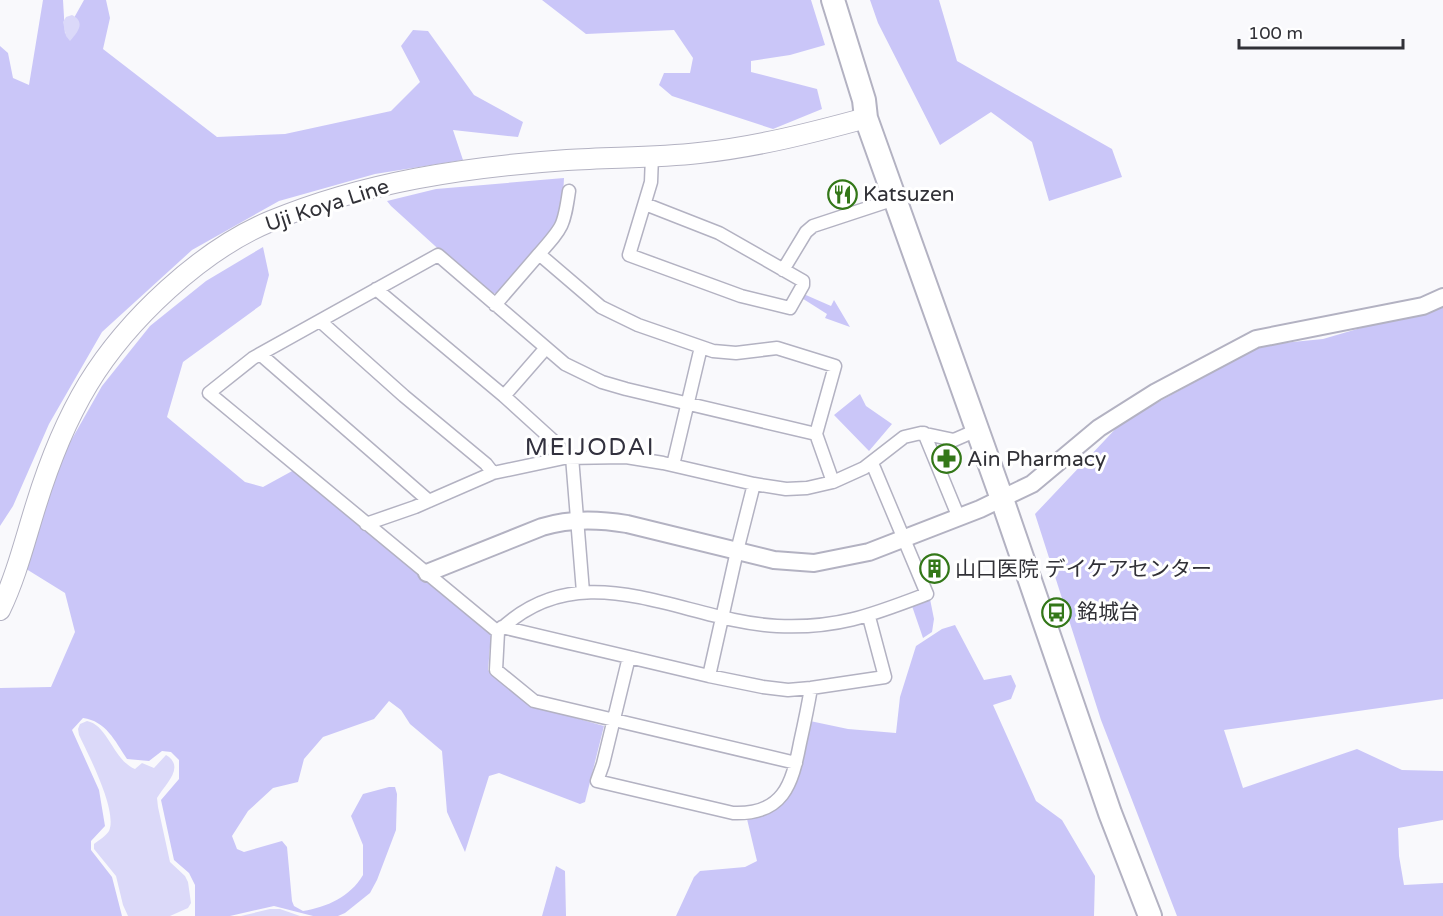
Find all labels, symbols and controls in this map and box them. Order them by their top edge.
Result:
scale bar [1239,12,1402,50]
text: 100 m [1248,22,1303,44]
street label: Uji Koya Line [262,174,392,237]
restaurant icon: Katsuzen [826,178,858,210]
place label: Katsuzen [863,182,955,207]
district label: MEIJODAI [525,433,655,462]
pharmacy icon: Ain Pharmacy [930,443,962,475]
place label: Ain Pharmacy [967,447,1106,472]
building icon: 山口医院 デイケアセンター [918,553,950,585]
place label: 山口医院 デイケアセンター [955,557,1212,582]
bus stop icon: 銘城台 [1040,596,1072,628]
place label: 銘城台 [1077,600,1140,625]

